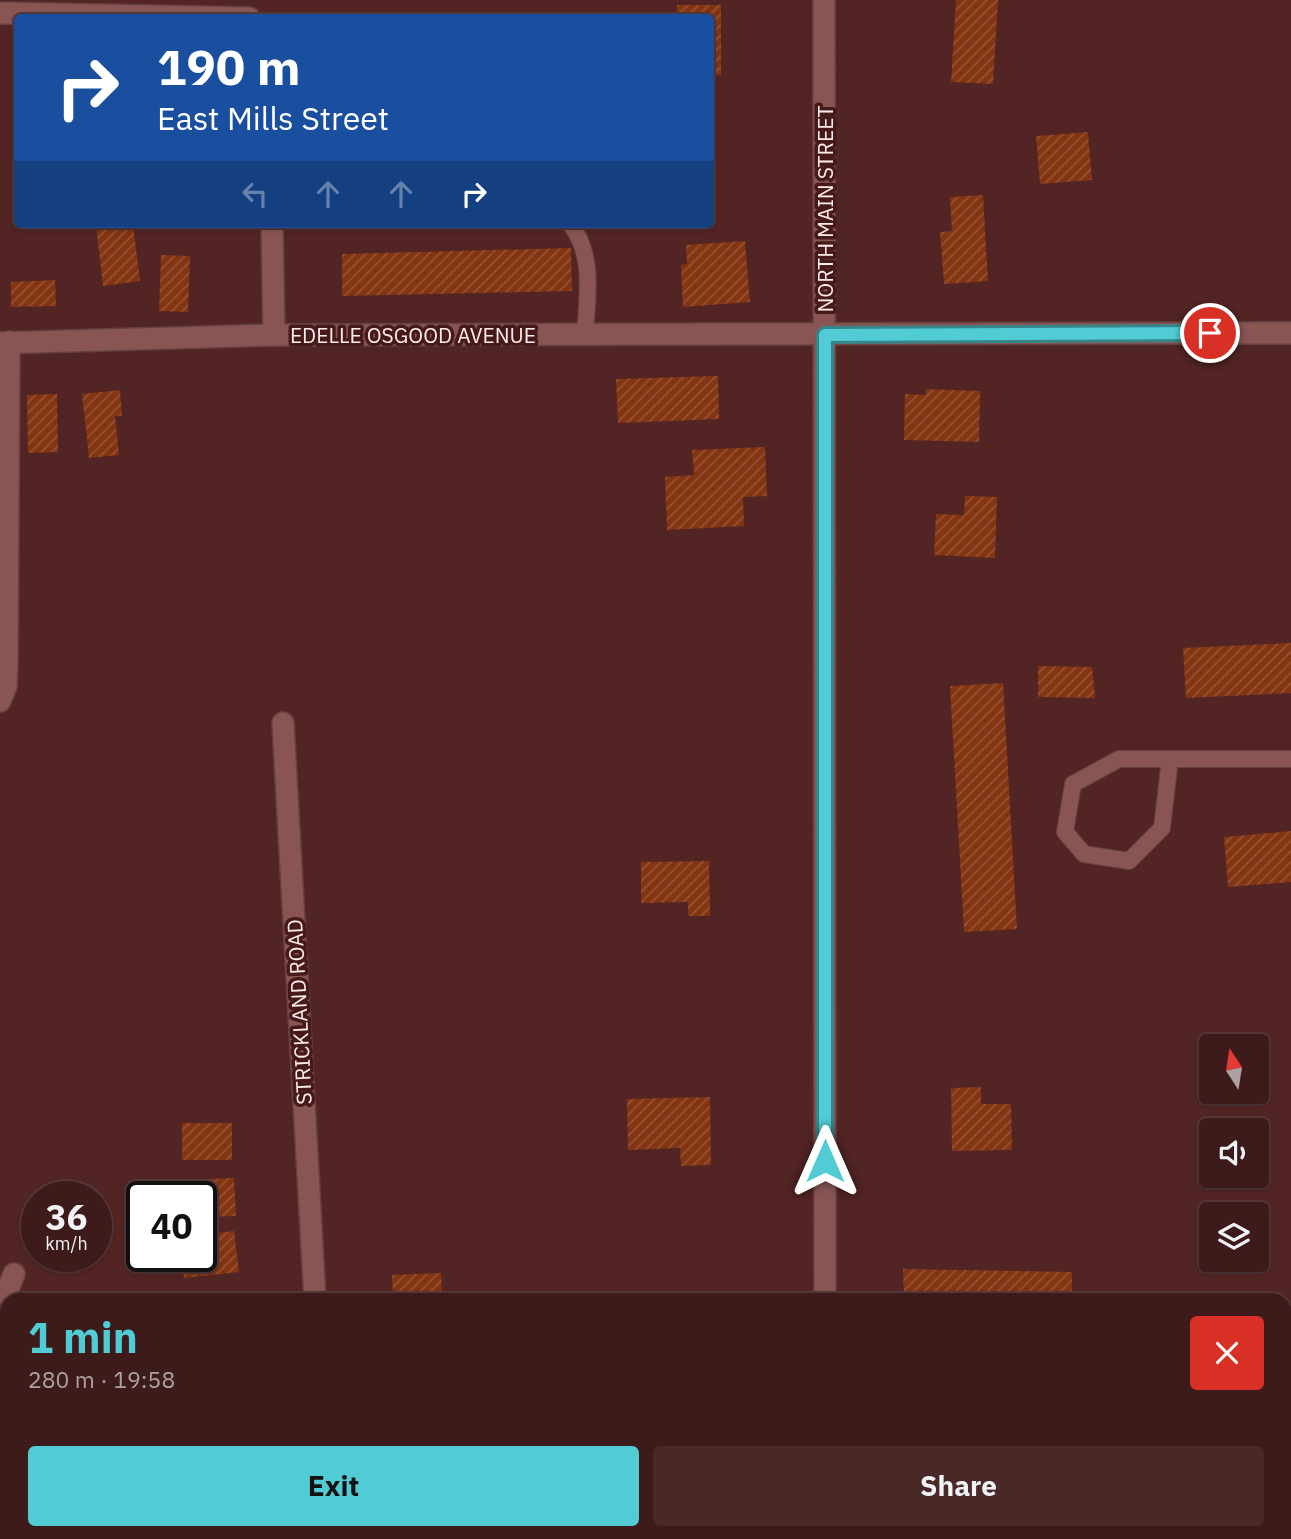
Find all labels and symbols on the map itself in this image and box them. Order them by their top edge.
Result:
street label: NORTH MAIN STREET [811,105,839,313]
pin [1180,303,1240,363]
street label: EDELLE OSGOOD AVENUE [290,321,536,349]
street label: STRICKLAND ROAD [280,919,318,1105]
north arrow [1199,1034,1269,1104]
position arrow [788,1124,862,1198]
speed limit sign: 40 [126,1181,217,1272]

